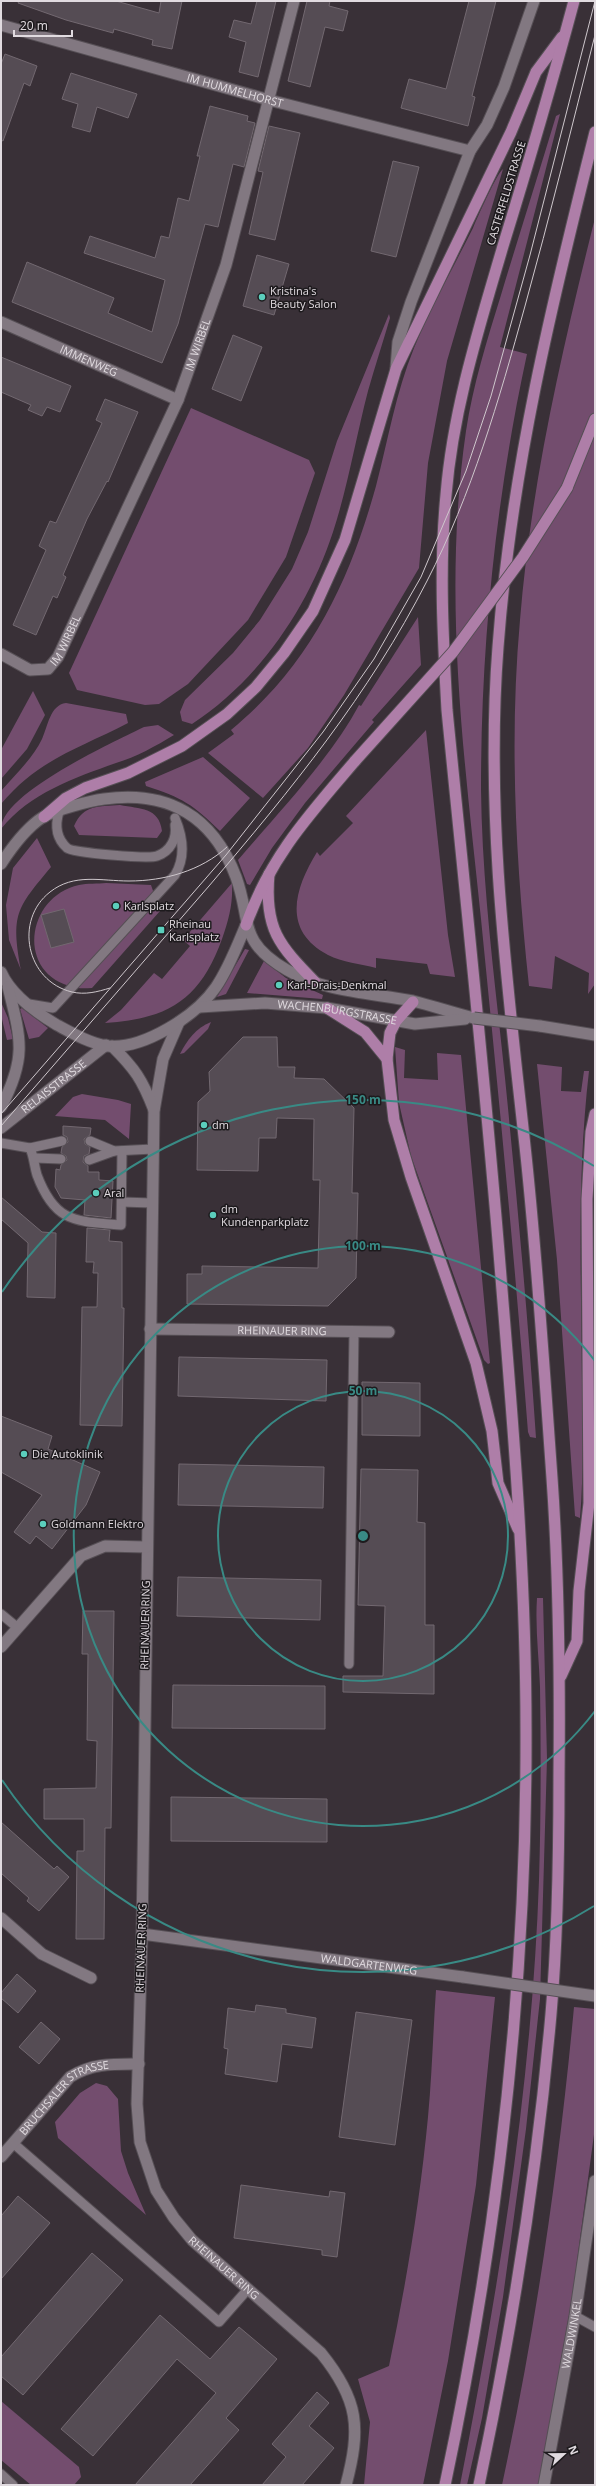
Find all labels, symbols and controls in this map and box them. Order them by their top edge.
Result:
scale bar [14,12,72,38]
text: 20 m [20,17,48,34]
street label: IM HUMMELHORST [185,69,285,110]
street label: CASTERFELDSTRASSE [483,139,529,247]
place label: Kristina's Beauty Salon [270,283,337,311]
marker: Kristina's Beauty Salon [257,292,267,302]
street label: IM WIRBEL [181,316,214,373]
street label: IMMENWEG [58,341,120,380]
street label: IM WIRBEL [46,612,84,669]
place label: Karlsplatz [124,898,174,913]
marker: Karlsplatz [111,901,121,911]
place label: Rheinau Karlsplatz [169,916,219,944]
marker: Rheinau Karlsplatz [156,925,166,935]
place label: Karl-Drais-Denkmal [287,977,387,992]
marker: Karl-Drais-Denkmal [274,980,284,990]
street label: WACHENBURGSTRASSE [277,996,398,1028]
street label: RELAISSTRASSE [18,1056,89,1116]
text: 150 m [345,1091,381,1108]
place label: dm [212,1117,229,1132]
marker: dm [199,1120,209,1130]
place label: Aral [104,1185,124,1200]
marker: Aral [91,1188,101,1198]
place label: dm Kundenparkplatz [221,1201,309,1229]
marker: dm Kundenparkplatz [208,1210,218,1220]
text: 100 m [345,1237,381,1254]
street label: RHEINAUER RING [237,1322,327,1338]
text: 50 m [349,1382,377,1399]
place label: Die Autoklinik [32,1446,103,1461]
marker: Die Autoklinik [19,1449,29,1459]
place label: Goldmann Elektro [51,1516,144,1531]
marker: Goldmann Elektro [38,1519,48,1529]
centre of rings [356,1529,370,1543]
street label: RHEINAUER RING [136,1580,153,1670]
street label: RHEINAUER RING [131,1903,150,1993]
street label: WALDGARTENWEG [320,1950,418,1978]
street label: BRUCHSALER STRASSE [15,2057,110,2138]
street label: RHEINAUER RING [186,2232,263,2303]
street label: WALDWINKEL [558,2297,585,2370]
north arrow [544,2434,584,2474]
text: N [565,2443,582,2457]

